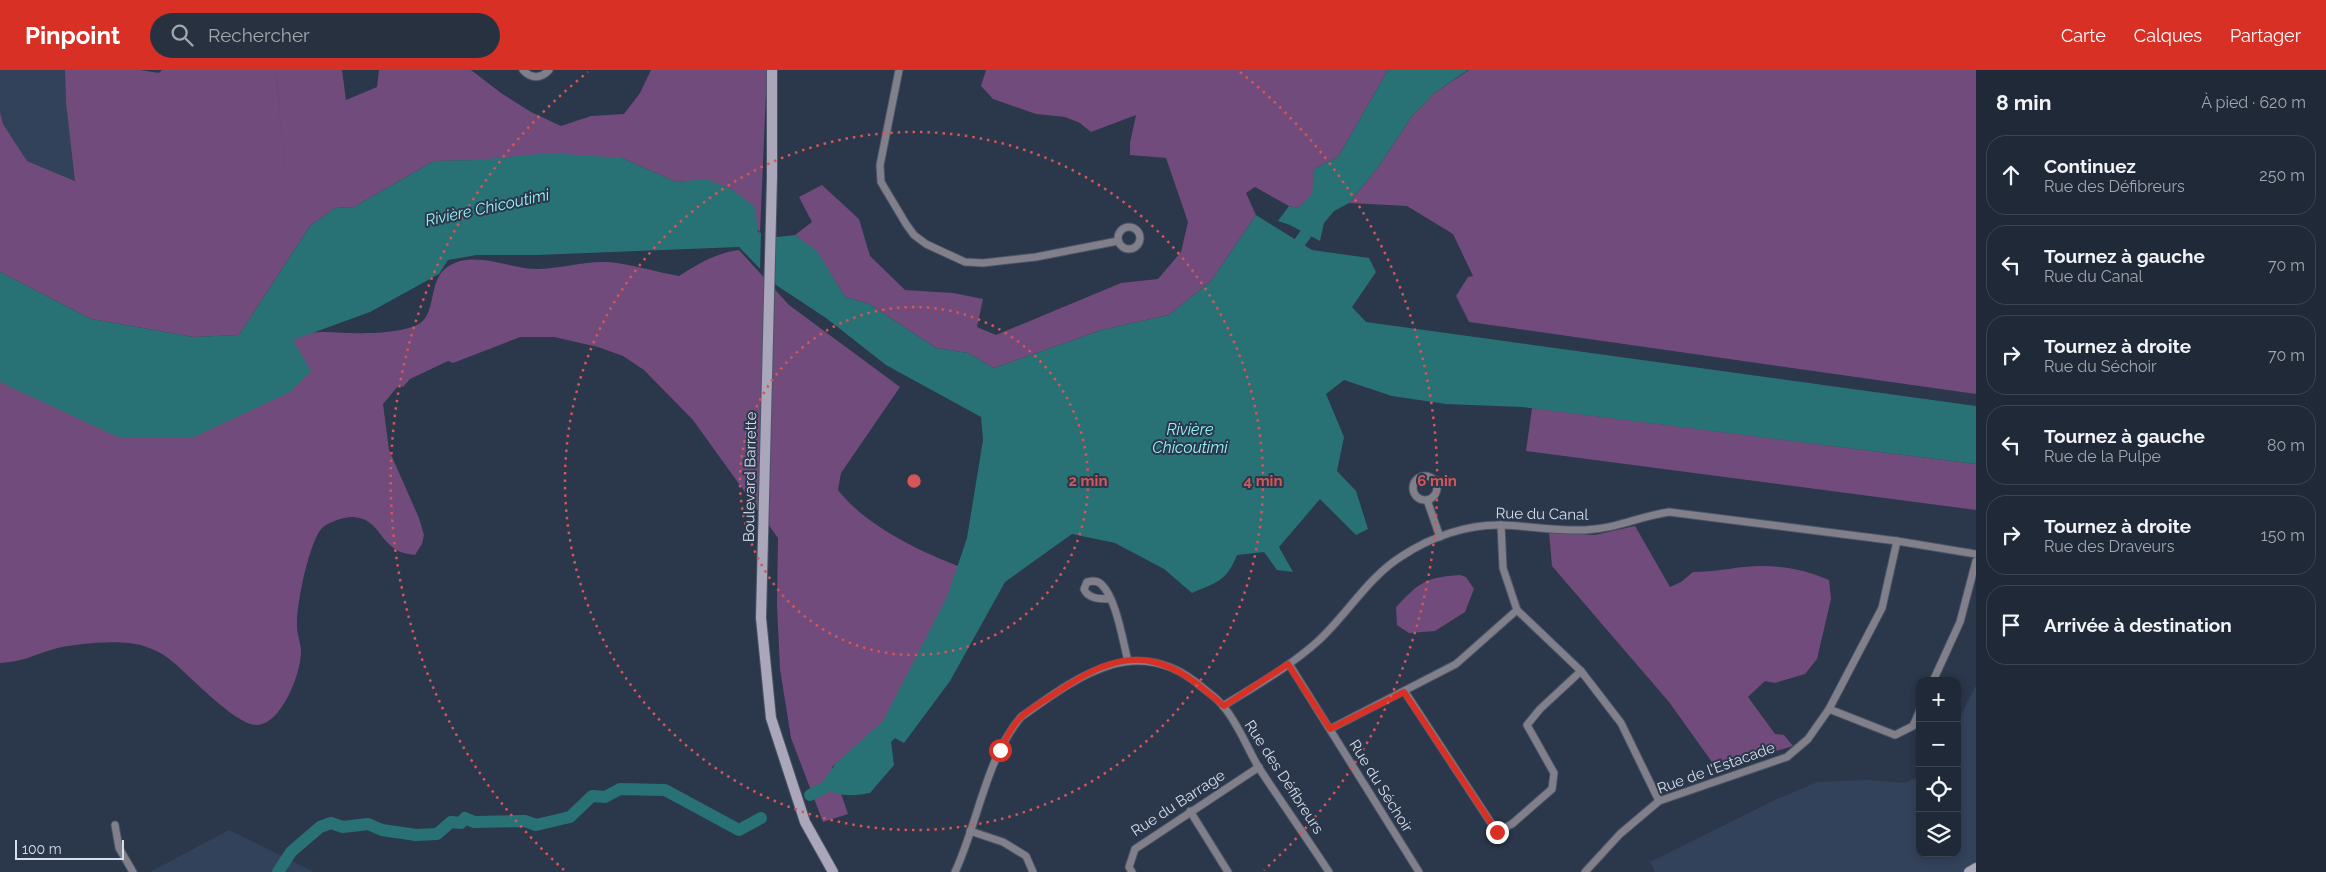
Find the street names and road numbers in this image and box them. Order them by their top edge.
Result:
street label: Boulevard Barrette [740,411,760,542]
street label: Rue du Canal [1495,504,1589,524]
street label: Rue des Défibreurs [1241,717,1327,837]
street label: Rue du Séchoir [1345,736,1417,836]
street label: Rue de l'Estacade [1655,738,1778,798]
street label: Rue du Barrage [1128,766,1228,840]

